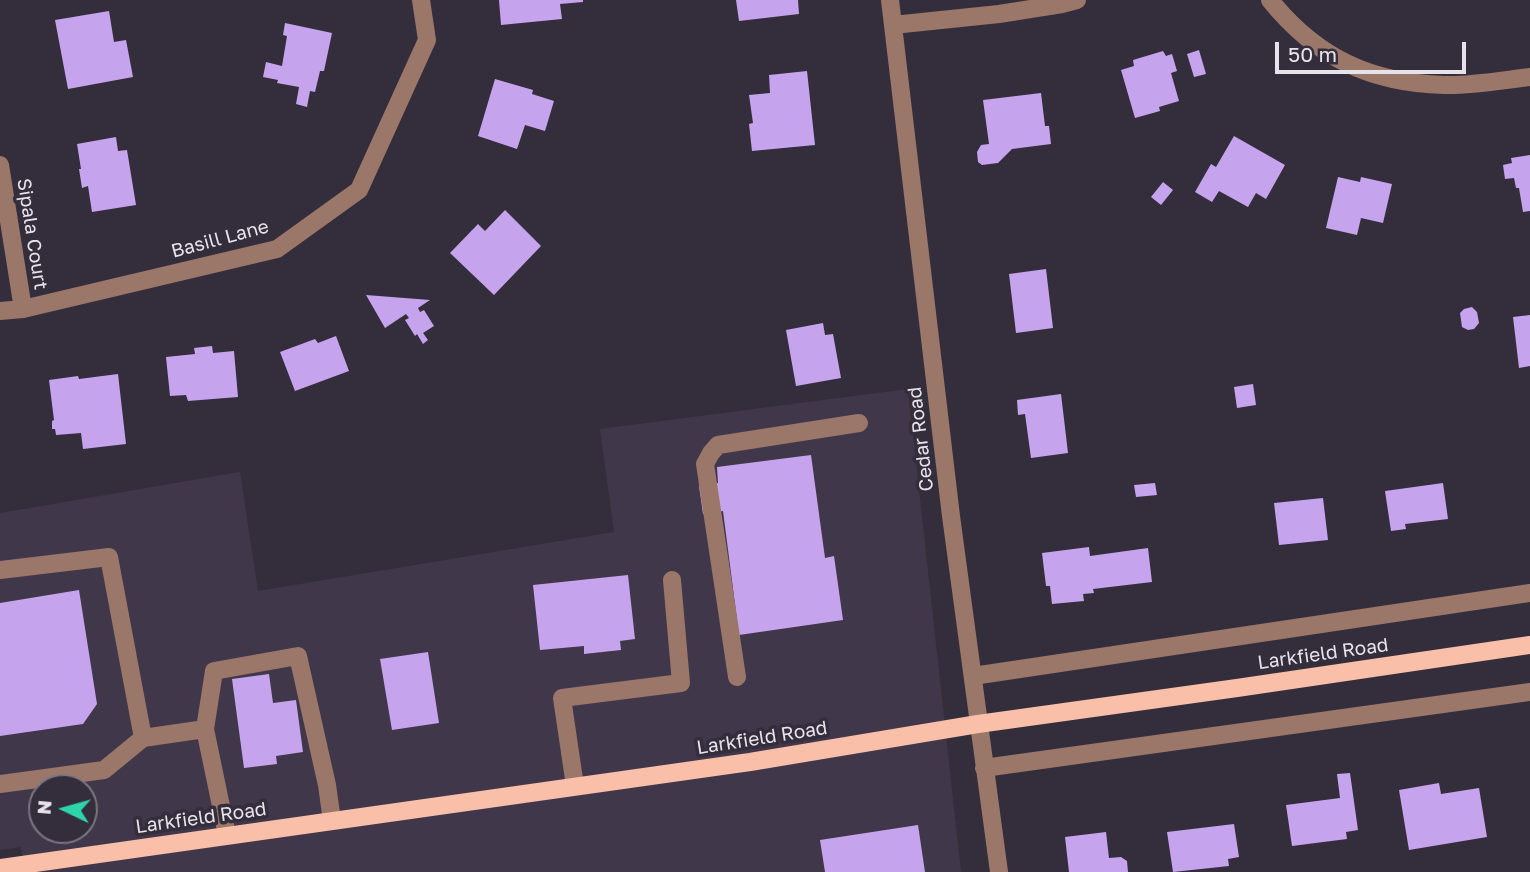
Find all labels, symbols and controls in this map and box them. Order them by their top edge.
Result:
scale bar [1278,28,1469,72]
text: 50 m [1288,41,1337,67]
street label: Sipala Court [12,177,52,291]
street label: Basill Lane [169,215,271,263]
street label: Cedar Road [903,385,939,493]
street label: Larkfield Road [1256,634,1390,674]
street label: Larkfield Road [695,716,829,760]
north arrow [28,774,98,844]
street label: Larkfield Road [134,798,268,838]
text: N [31,799,56,816]

